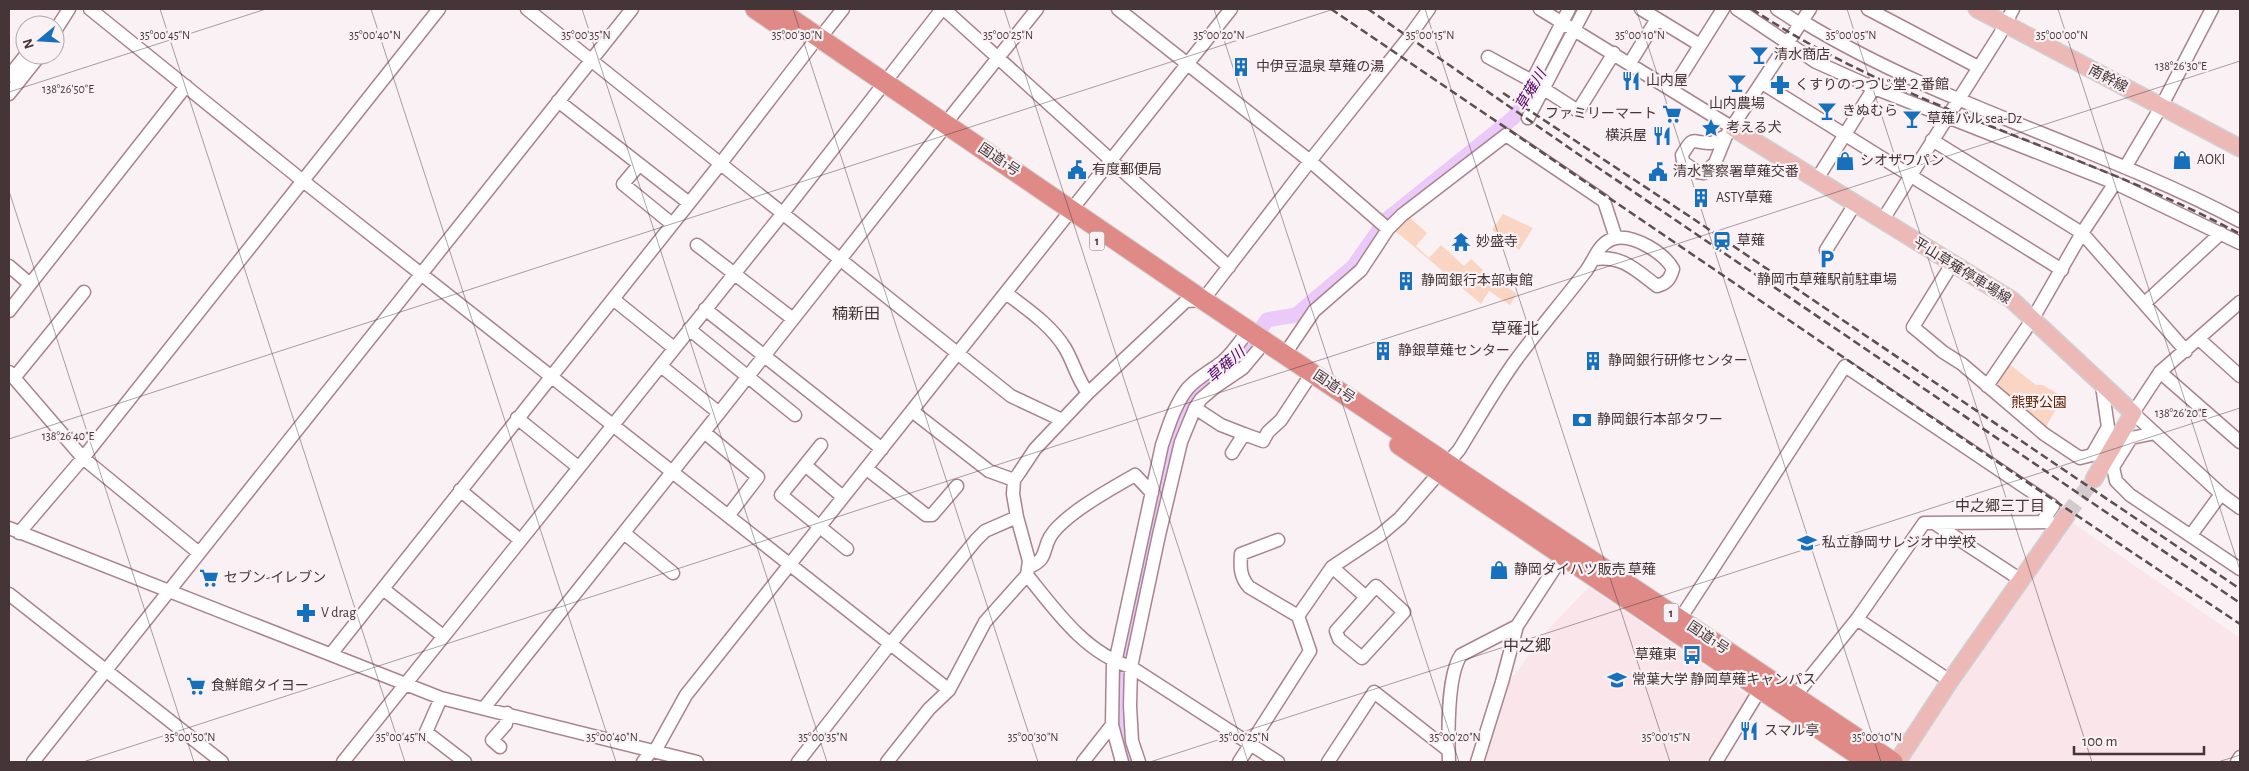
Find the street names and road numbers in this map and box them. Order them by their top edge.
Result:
street label: 南幹線 [2086,62,2130,95]
street label: 国道1号 [976,140,1023,179]
road number: 1 [1090,232,1104,250]
street label: 平山草薙停車場線 [1911,235,2014,307]
street label: 国道1号 [1311,367,1358,406]
road number: 1 [1664,604,1678,622]
street label: 国道1号 [1685,618,1732,657]

